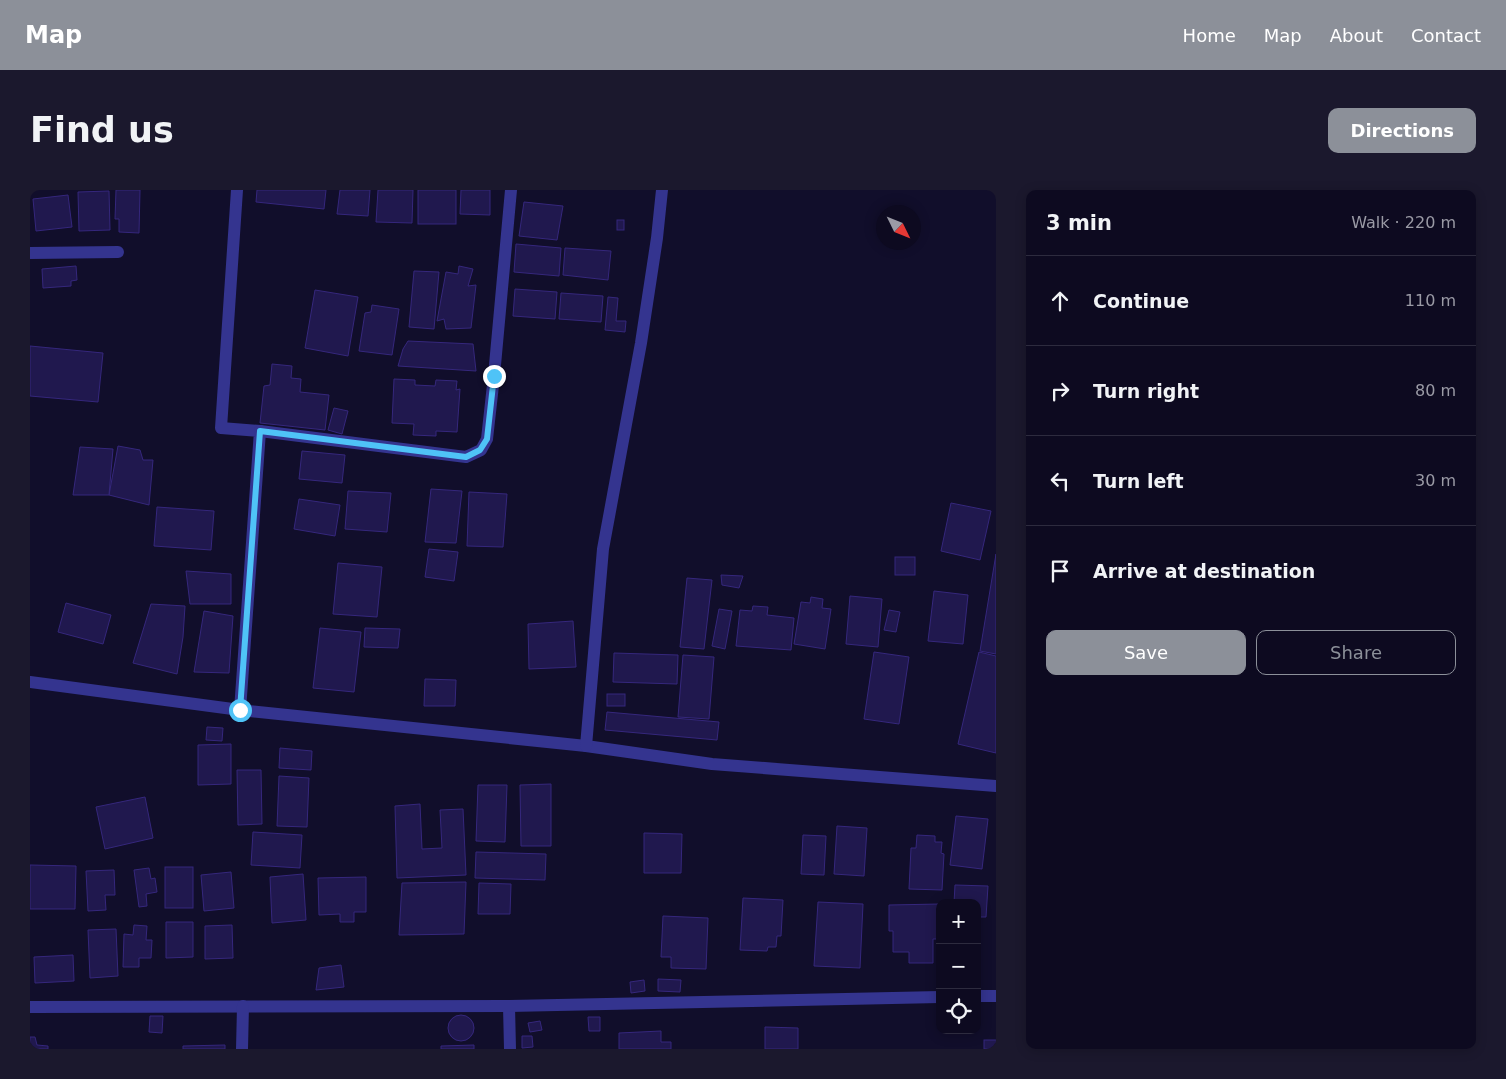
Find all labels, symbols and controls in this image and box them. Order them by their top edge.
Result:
text: Map [25,21,82,49]
text: Home [1183,25,1236,46]
text: Map [1264,25,1302,46]
text: About [1330,25,1383,46]
text: Contact [1411,25,1481,46]
button: Directions [1328,108,1476,153]
text: Find us [30,110,174,150]
north arrow [876,205,921,250]
text: 3 min [1046,211,1112,235]
text: Walk · 220 m [1351,213,1456,232]
icon: ahead [1046,287,1074,315]
text: Continue [1093,290,1189,312]
text: 110 m [1405,291,1456,310]
route end [483,365,506,388]
icon: right [1046,377,1074,405]
text: Turn right [1093,380,1199,402]
text: 80 m [1415,381,1456,400]
icon: left [1046,467,1074,495]
text: Turn left [1093,470,1184,492]
text: 30 m [1415,471,1456,490]
icon: arrive [1046,557,1074,585]
text: Arrive at destination [1093,560,1315,582]
button: Save [1046,630,1246,675]
button: Share [1256,630,1456,675]
route start [229,699,252,722]
map controls [936,899,981,1034]
button: + [936,899,981,944]
button: − [936,944,981,989]
button: locate [936,989,981,1034]

